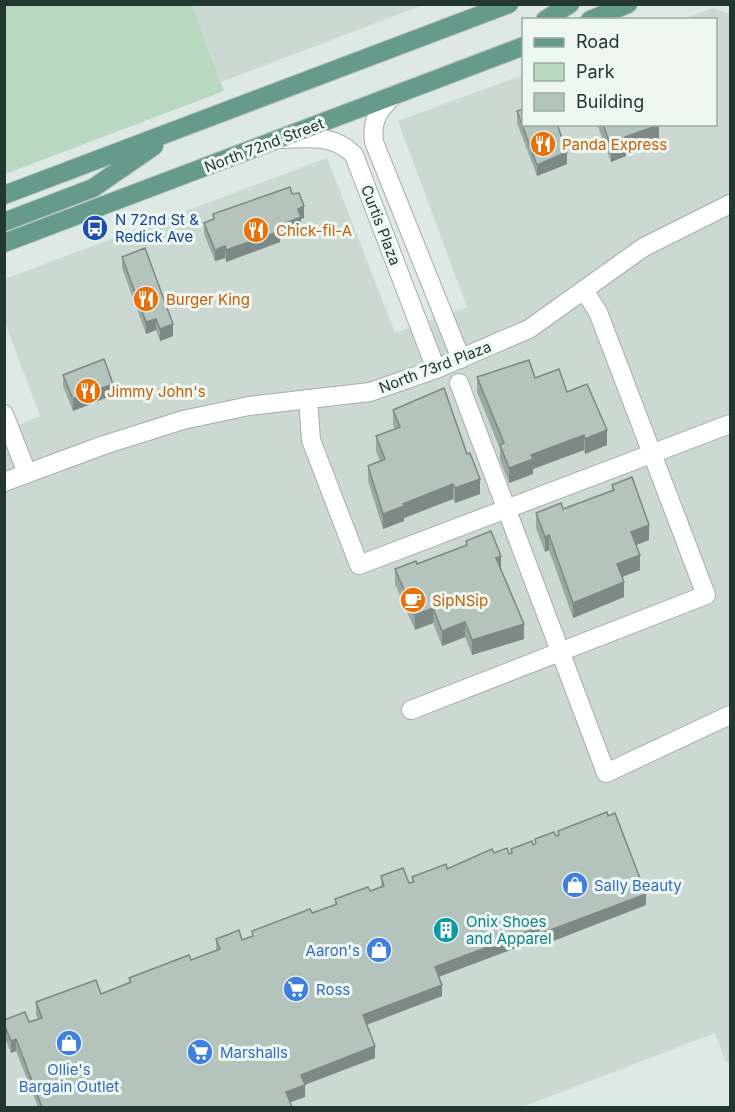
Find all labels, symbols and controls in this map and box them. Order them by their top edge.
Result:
legend [522,18,717,126]
text: Road [576,31,619,52]
text: Park [576,61,615,82]
text: Building [576,91,644,112]
street label: North 72nd Street [202,113,326,177]
restaurant icon: Panda Express [528,129,558,159]
place label: Panda Express [562,135,667,154]
street label: Curtis Plaza [357,182,405,268]
place label: N 72nd St & Redick Ave [115,210,199,246]
bus stop icon: N 72nd St & Redick Ave [80,213,110,243]
restaurant icon: Chick-fil-A [241,215,271,245]
place label: Chick-fil-A [276,221,352,240]
restaurant icon: Burger King [131,284,161,314]
place label: Burger King [166,290,250,309]
street label: North 73rd Plaza [376,337,494,397]
restaurant icon: Jimmy John's [73,376,103,406]
place label: Jimmy John's [107,382,206,401]
cafe icon: SipNSip [398,585,428,615]
place label: SipNSip [432,591,488,610]
shop icon: Sally Beauty [560,870,590,900]
place label: Sally Beauty [594,876,682,895]
place label: Onix Shoes and Apparel [466,912,552,948]
building icon: Onix Shoes and Apparel [431,915,461,945]
shop icon: Aaron's [364,935,394,965]
place label: Aaron's [306,941,360,960]
supermarket icon: Ross [281,974,311,1004]
place label: Ross [316,980,350,999]
shop icon: Ollie's Bargain Outlet [54,1028,84,1058]
supermarket icon: Marshalls [185,1037,215,1067]
place label: Marshalls [220,1043,288,1062]
place label: Ollie's Bargain Outlet [19,1060,119,1096]

